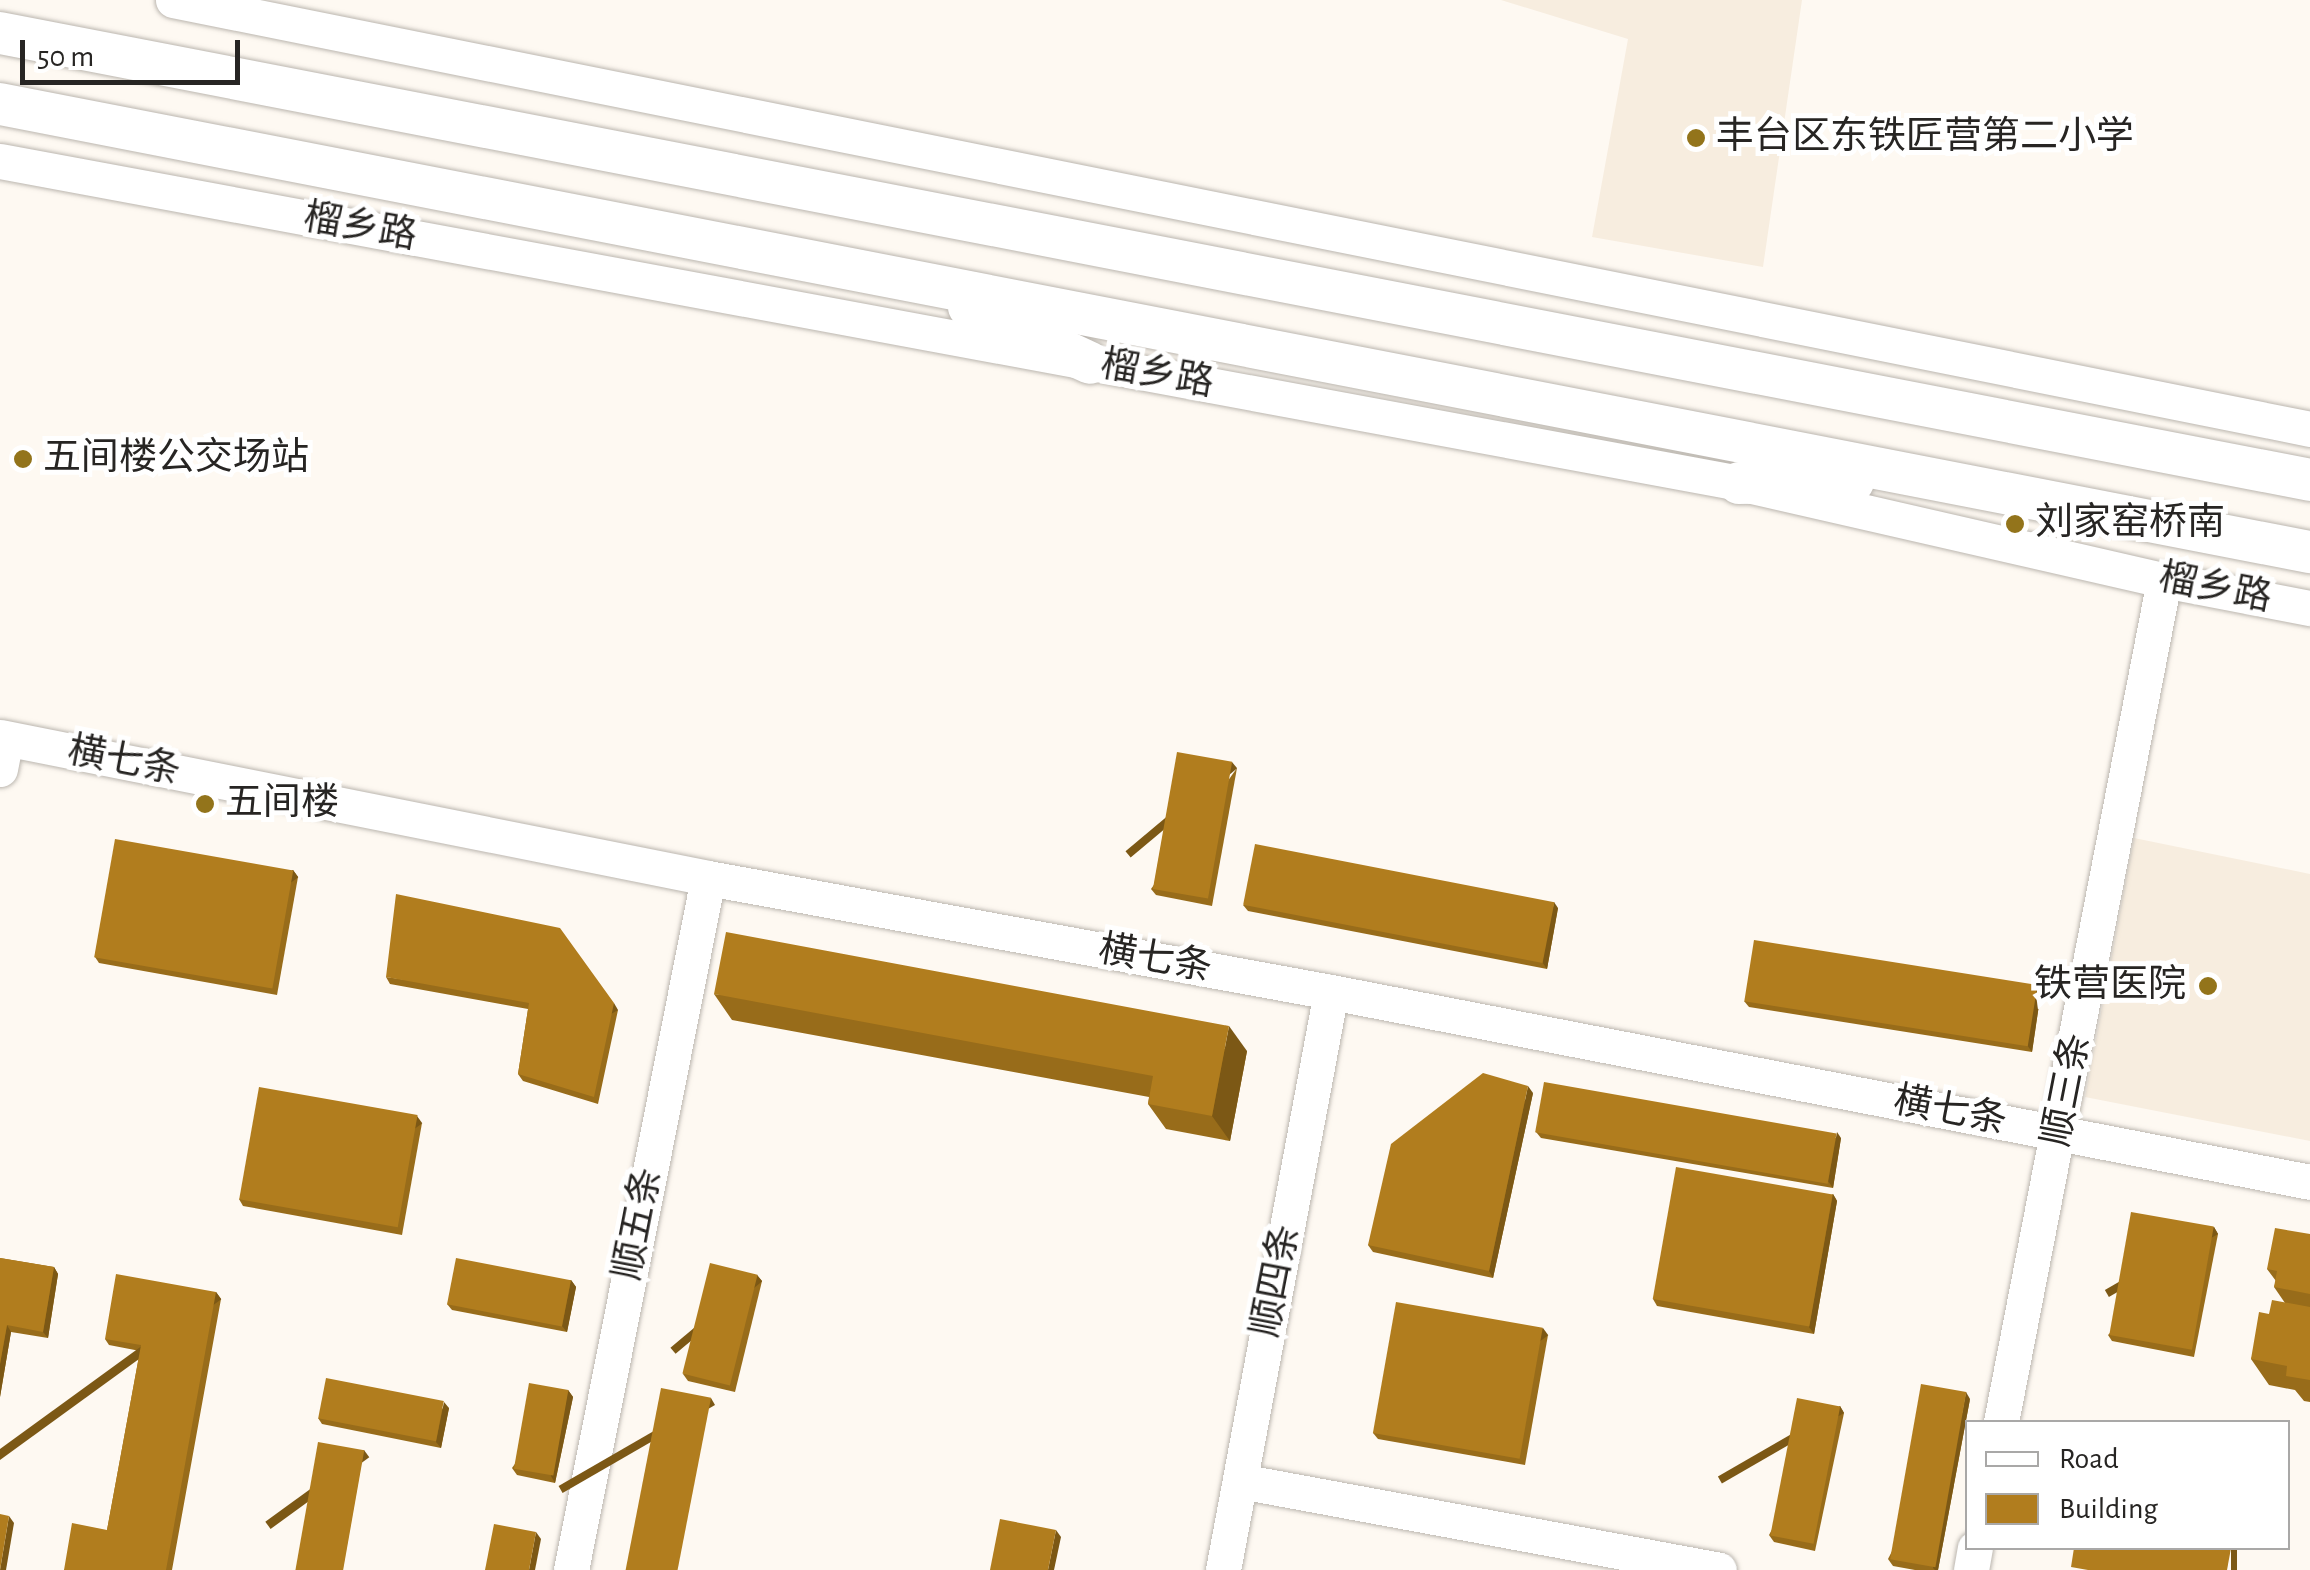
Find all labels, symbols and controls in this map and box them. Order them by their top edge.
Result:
scale bar [25,20,245,82]
text: 50 m [37,42,94,72]
place label: 丰台区东铁匠营第二小学 [1716,115,2134,161]
marker: 丰台区东铁匠营第二小学 [1685,127,1707,149]
street label: 榴乡路 [300,196,420,260]
street label: 榴乡路 [1097,343,1217,407]
place label: 五间楼公交场站 [43,436,309,482]
marker: 五间楼公交场站 [12,448,34,470]
place label: 刘家窑桥南 [2035,501,2225,547]
marker: 刘家窑桥南 [2004,513,2026,535]
street label: 榴乡路 [2155,556,2275,622]
street label: 横七条 [64,729,184,795]
place label: 五间楼 [225,781,339,827]
marker: 五间楼 [194,793,216,815]
street label: 横七条 [1095,928,1215,992]
place label: 铁营医院 [2034,963,2186,1009]
marker: 铁营医院 [2195,973,2221,999]
street label: 顺三条 [2035,1030,2101,1150]
street label: 横七条 [1890,1079,2010,1145]
street label: 顺五条 [606,1164,672,1284]
street label: 顺四条 [1244,1221,1310,1341]
legend [1965,1420,2290,1550]
text: Road [2059,1444,2119,1474]
text: Building [2059,1494,2158,1524]

